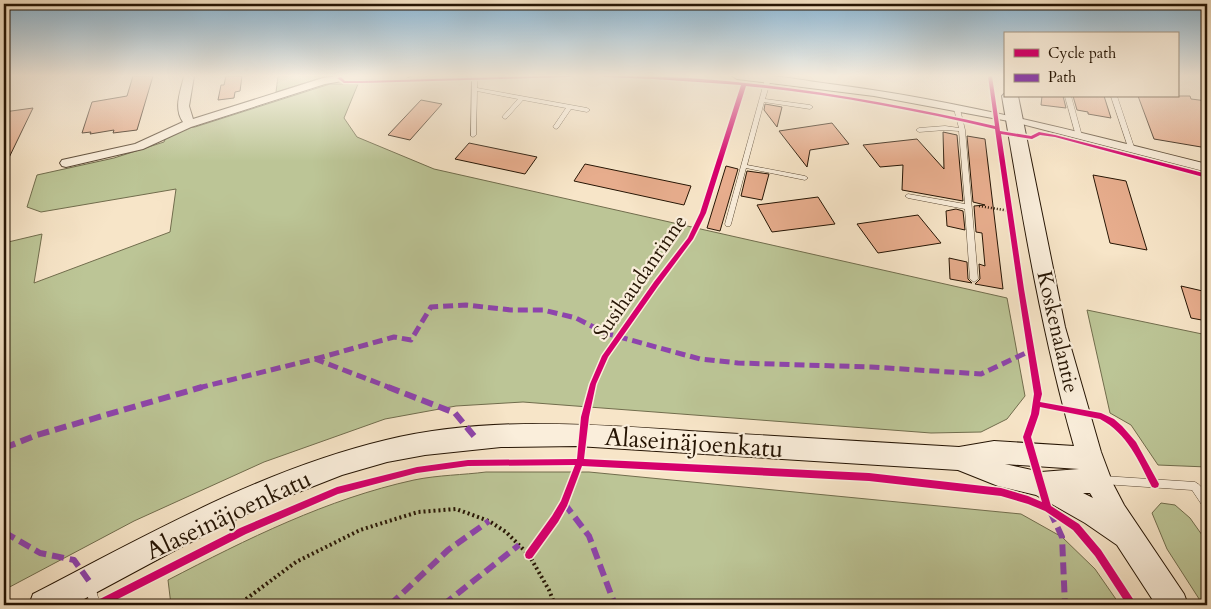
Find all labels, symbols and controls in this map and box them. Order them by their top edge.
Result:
legend [1004,32,1178,98]
text: Cycle path [1048,43,1117,63]
text: Path [1048,67,1077,87]
street label: Susihaudanrinne [587,209,694,346]
street label: Koskenalantie [1029,268,1086,396]
street label: Alaseinäjoenkatu [604,420,784,466]
street label: Alaseinäjoenkatu [140,462,317,568]

